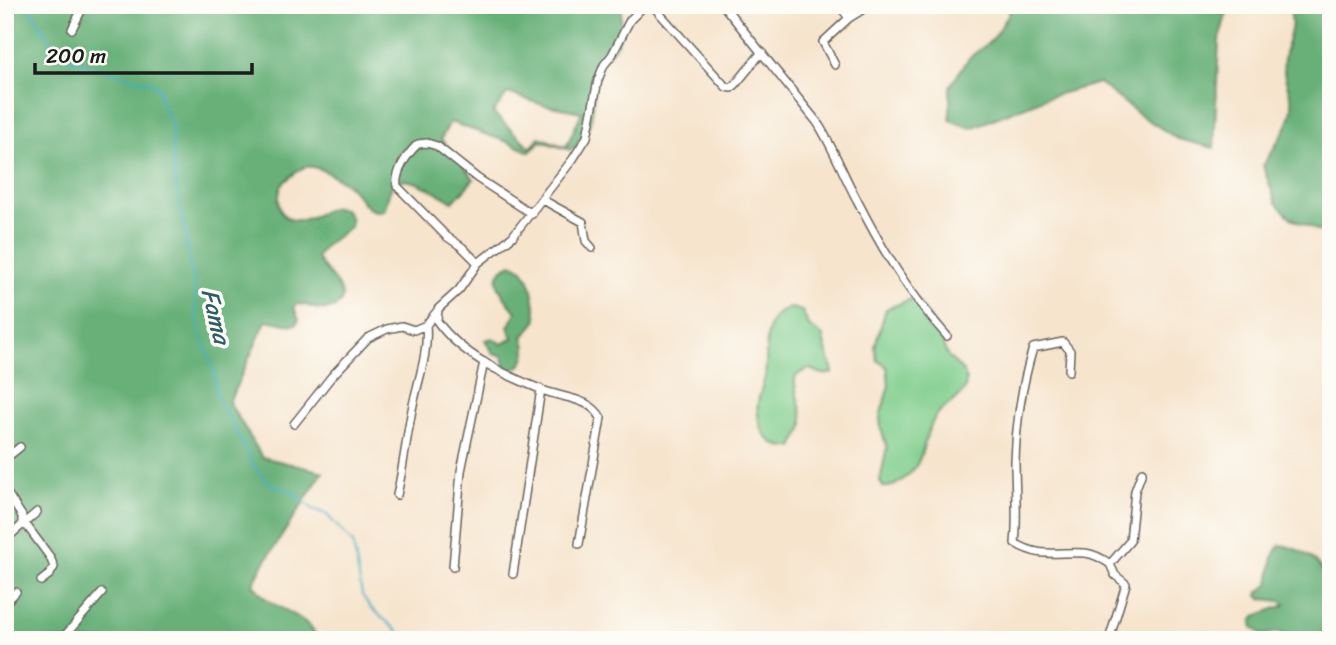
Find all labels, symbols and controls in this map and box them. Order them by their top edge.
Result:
scale bar [35,32,252,76]
text: 200 m [46,37,106,75]
water label: Fama [189,284,244,351]

